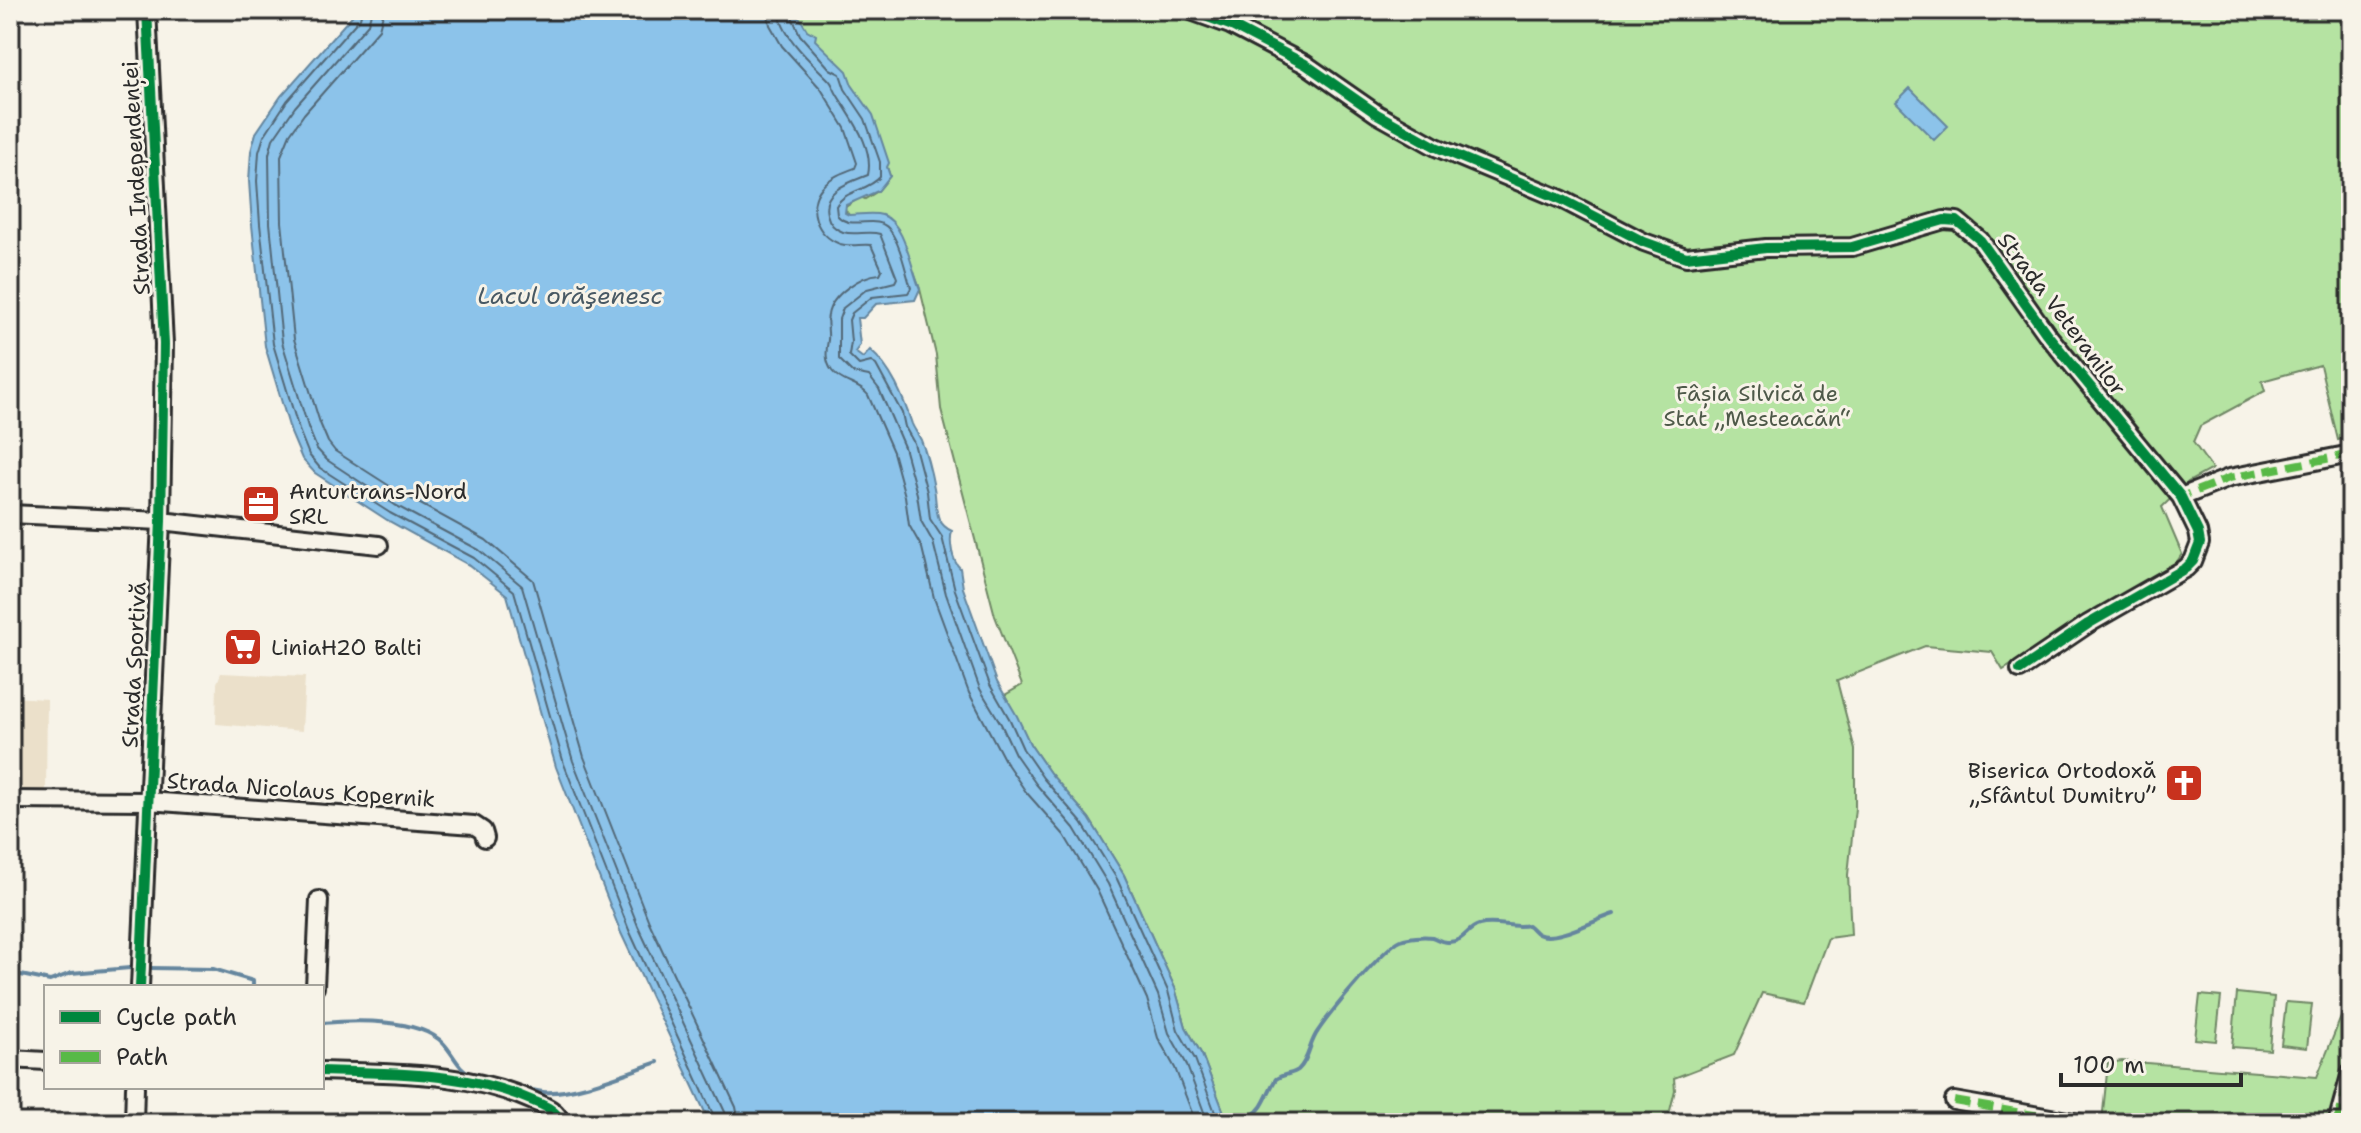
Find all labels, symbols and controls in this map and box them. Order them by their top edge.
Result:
street label: Strada Independenței [115,60,157,296]
street label: Strada Veteranilor [1991,227,2133,401]
water label: Lacul orăşenesc [477,280,663,312]
park label: Fâșia Silvică de Stat „Mesteacăn“ [1663,379,1851,433]
place label: Anturtrans-Nord SRL [289,477,467,531]
office icon: Anturtrans-Nord SRL [240,483,282,525]
street label: Strada Sportivă [115,581,153,749]
supermarket icon: LiniaH2O Balti [222,626,264,668]
place label: LiniaH2O Balti [271,633,422,662]
place label: Biserica Ortodoxă „Sfântul Dumitru” [1968,756,2156,810]
church icon: Biserica Ortodoxă „Sfântul Dumitru” [2163,762,2205,804]
street label: Strada Nicolaus Kopernik [166,766,436,814]
legend [44,985,324,1089]
text: Cycle path [116,1001,237,1033]
scale bar [2061,1037,2241,1087]
text: Path [116,1041,168,1073]
text: 100 m [2073,1049,2145,1081]

